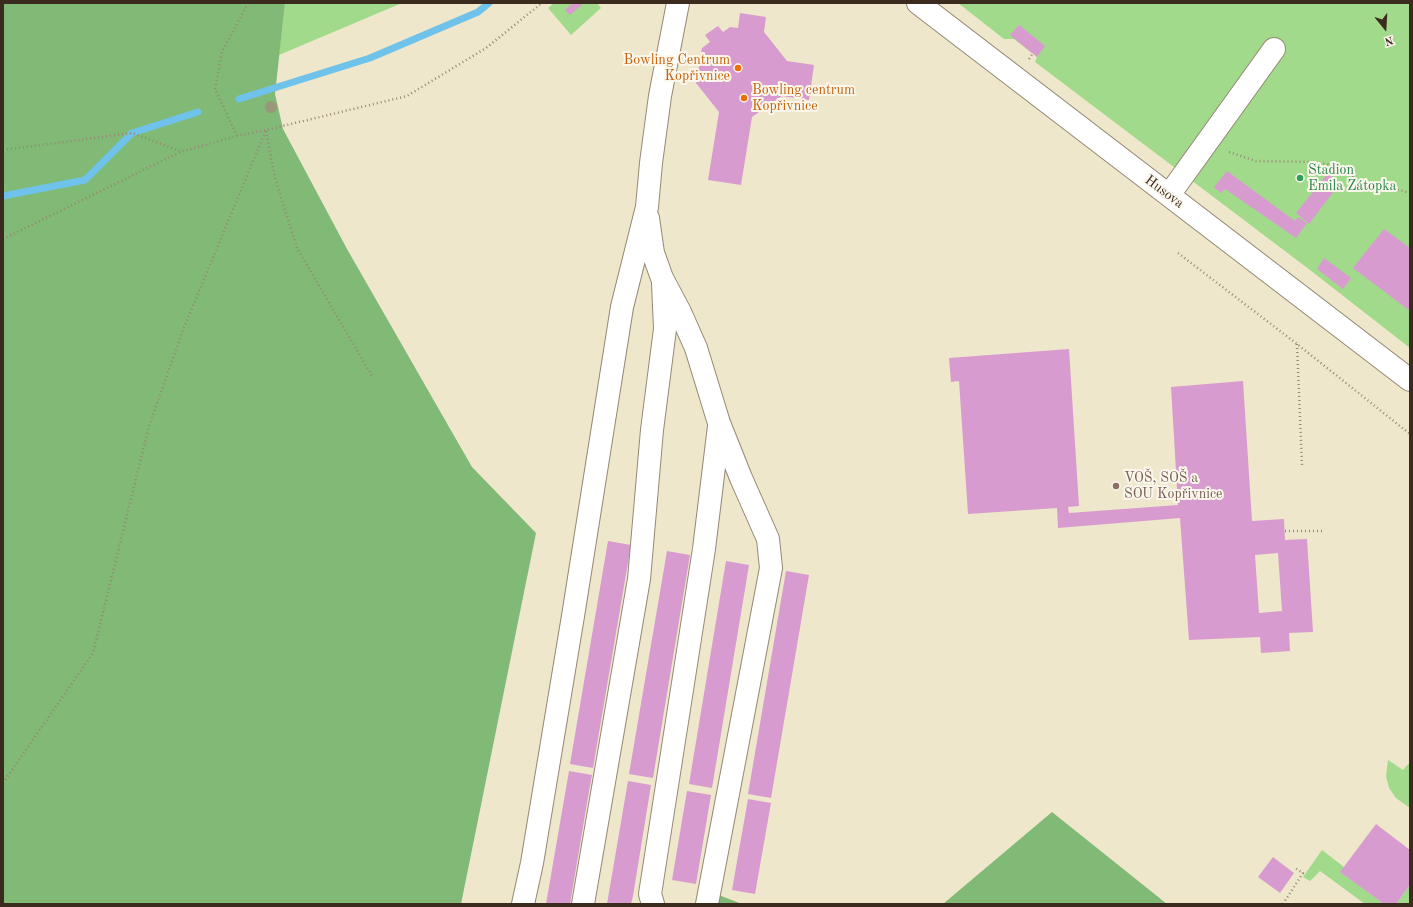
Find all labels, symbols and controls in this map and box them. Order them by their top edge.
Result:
north arrow [1365,8,1405,48]
text: N [1383,33,1395,46]
place label: Bowling Centrum Kopřivnice [624,52,730,84]
marker: Bowling Centrum Kopřivnice [733,63,743,73]
place label: Bowling centrum Kopřivnice [752,82,855,114]
marker: Bowling centrum Kopřivnice [739,93,749,103]
place label: Stadion Emila Zátopka [1308,162,1397,194]
street label: Husova [1141,172,1187,212]
marker: Stadion Emila Zátopka [1295,173,1305,183]
place label: VOŠ, SOŠ a SOU Kopřivnice [1124,470,1223,502]
marker: VOŠ, SOŠ a SOU Kopřivnice [1111,481,1121,491]

